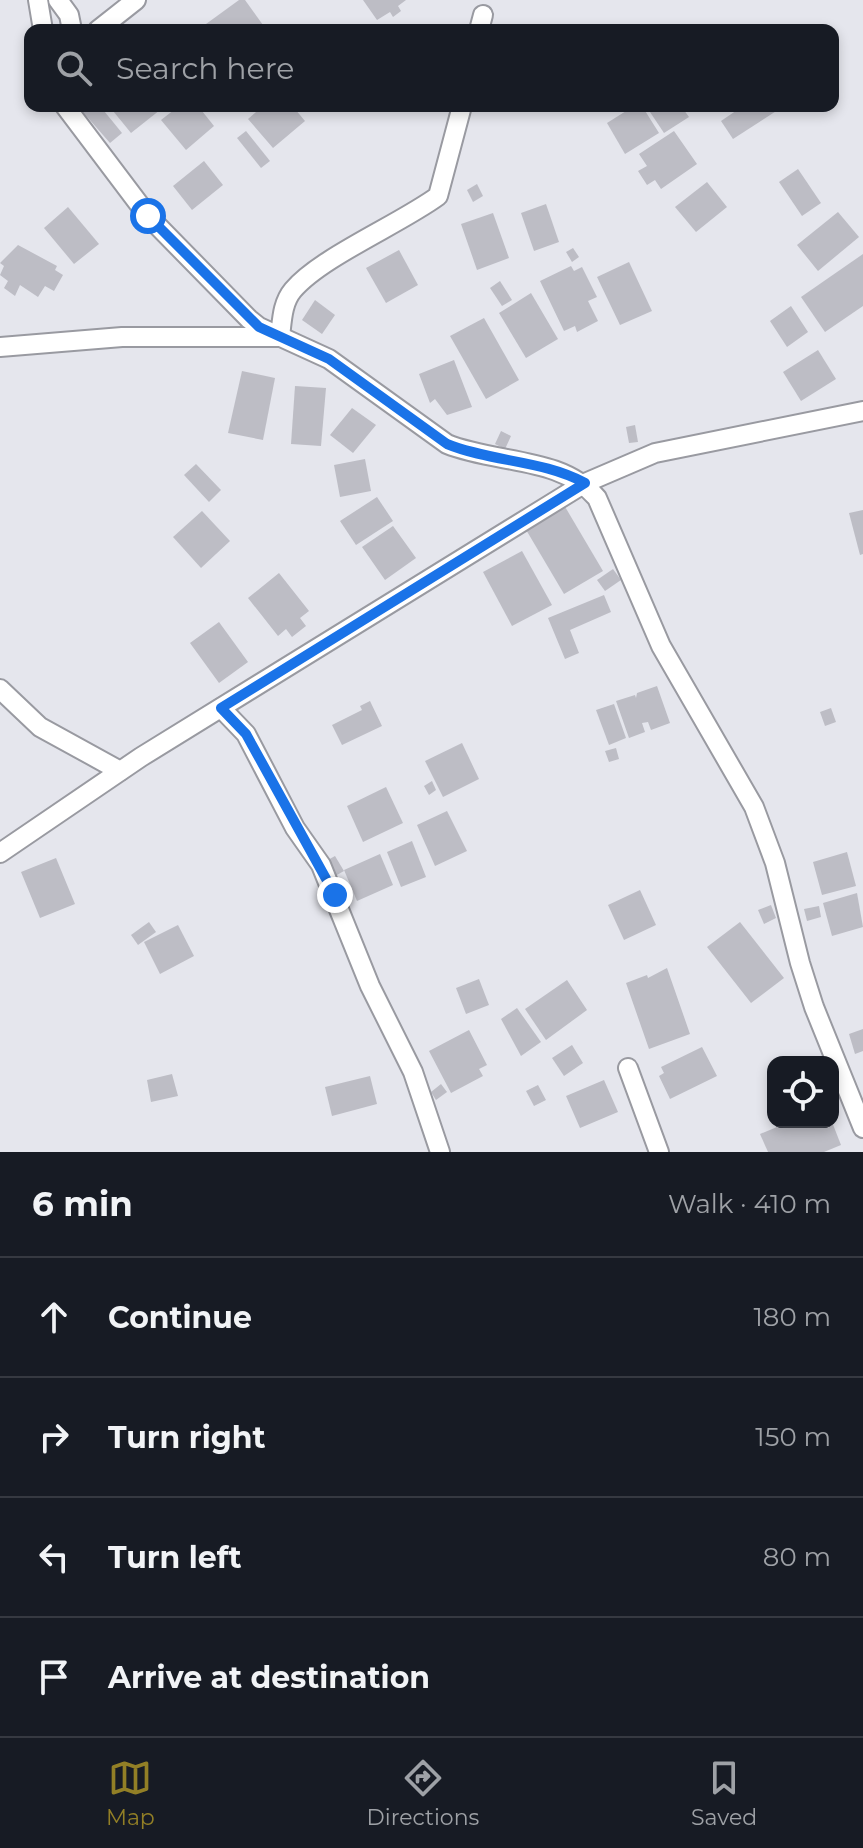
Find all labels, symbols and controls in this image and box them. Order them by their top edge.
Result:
search box [24,24,839,112]
icon: search [52,46,96,90]
text: Search here [116,50,294,87]
route start [130,198,166,234]
route end [317,877,353,913]
map controls [767,1056,839,1128]
button: locate [767,1056,839,1128]
text: 6 min [32,1183,133,1225]
text: Walk · 410 m [668,1188,831,1220]
icon: ahead [32,1295,76,1339]
text: Continue [108,1299,252,1336]
text: 180 m [753,1301,831,1333]
icon: right [32,1415,76,1459]
text: Turn right [108,1419,265,1456]
text: 150 m [755,1421,831,1453]
icon: left [32,1535,76,1579]
text: Turn left [108,1539,241,1576]
text: 80 m [763,1541,831,1573]
icon: arrive [32,1655,76,1699]
text: Arrive at destination [108,1659,430,1696]
tab: Map [106,1756,155,1831]
tab: Directions [367,1756,479,1831]
tab: Saved [691,1756,757,1831]

